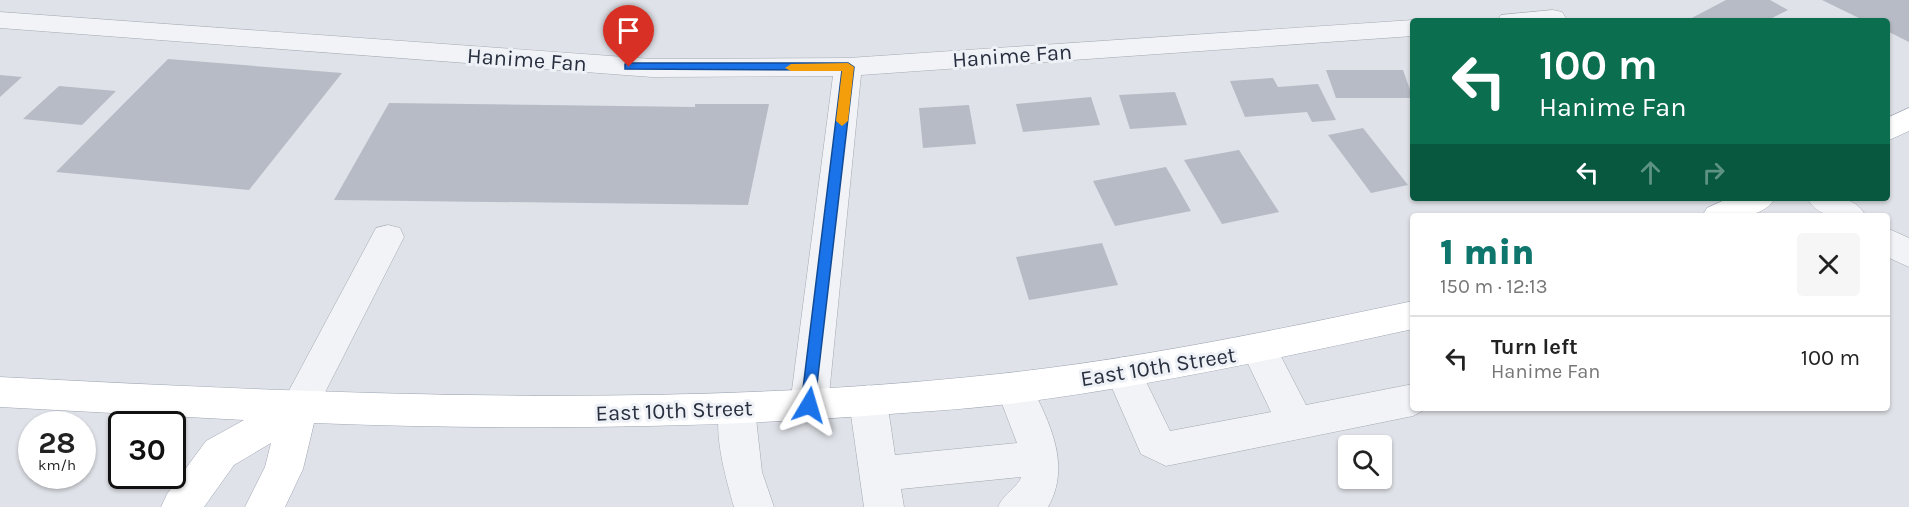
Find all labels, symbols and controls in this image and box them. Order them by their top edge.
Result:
pin [603,5,654,67]
icon: arrive [612,14,645,47]
street label: Hanime Fan [951,39,1073,73]
text: 100 m [1539,40,1658,90]
icon: left [1440,42,1518,120]
street label: Hanime Fan [466,43,588,77]
text: Hanime Fan [1539,91,1686,123]
icon: left [1571,156,1604,189]
icon: ahead [1634,156,1667,189]
icon: right [1697,156,1730,189]
text: 1 min [1440,231,1534,273]
button: close [1797,233,1860,296]
text: 150 m · 12:13 [1440,275,1548,298]
text: Turn left [1491,334,1578,360]
street label: East 10th Street [1079,342,1238,392]
icon: left [1440,342,1473,375]
text: 100 m [1801,345,1860,371]
text: Hanime Fan [1491,360,1600,383]
position arrow [777,373,841,437]
street label: East 10th Street [595,395,753,427]
speed limit sign: 30 [108,411,186,489]
text: 28 [38,425,76,461]
map controls [1338,435,1392,489]
button: search [1338,435,1392,489]
text: km/h [38,456,76,474]

